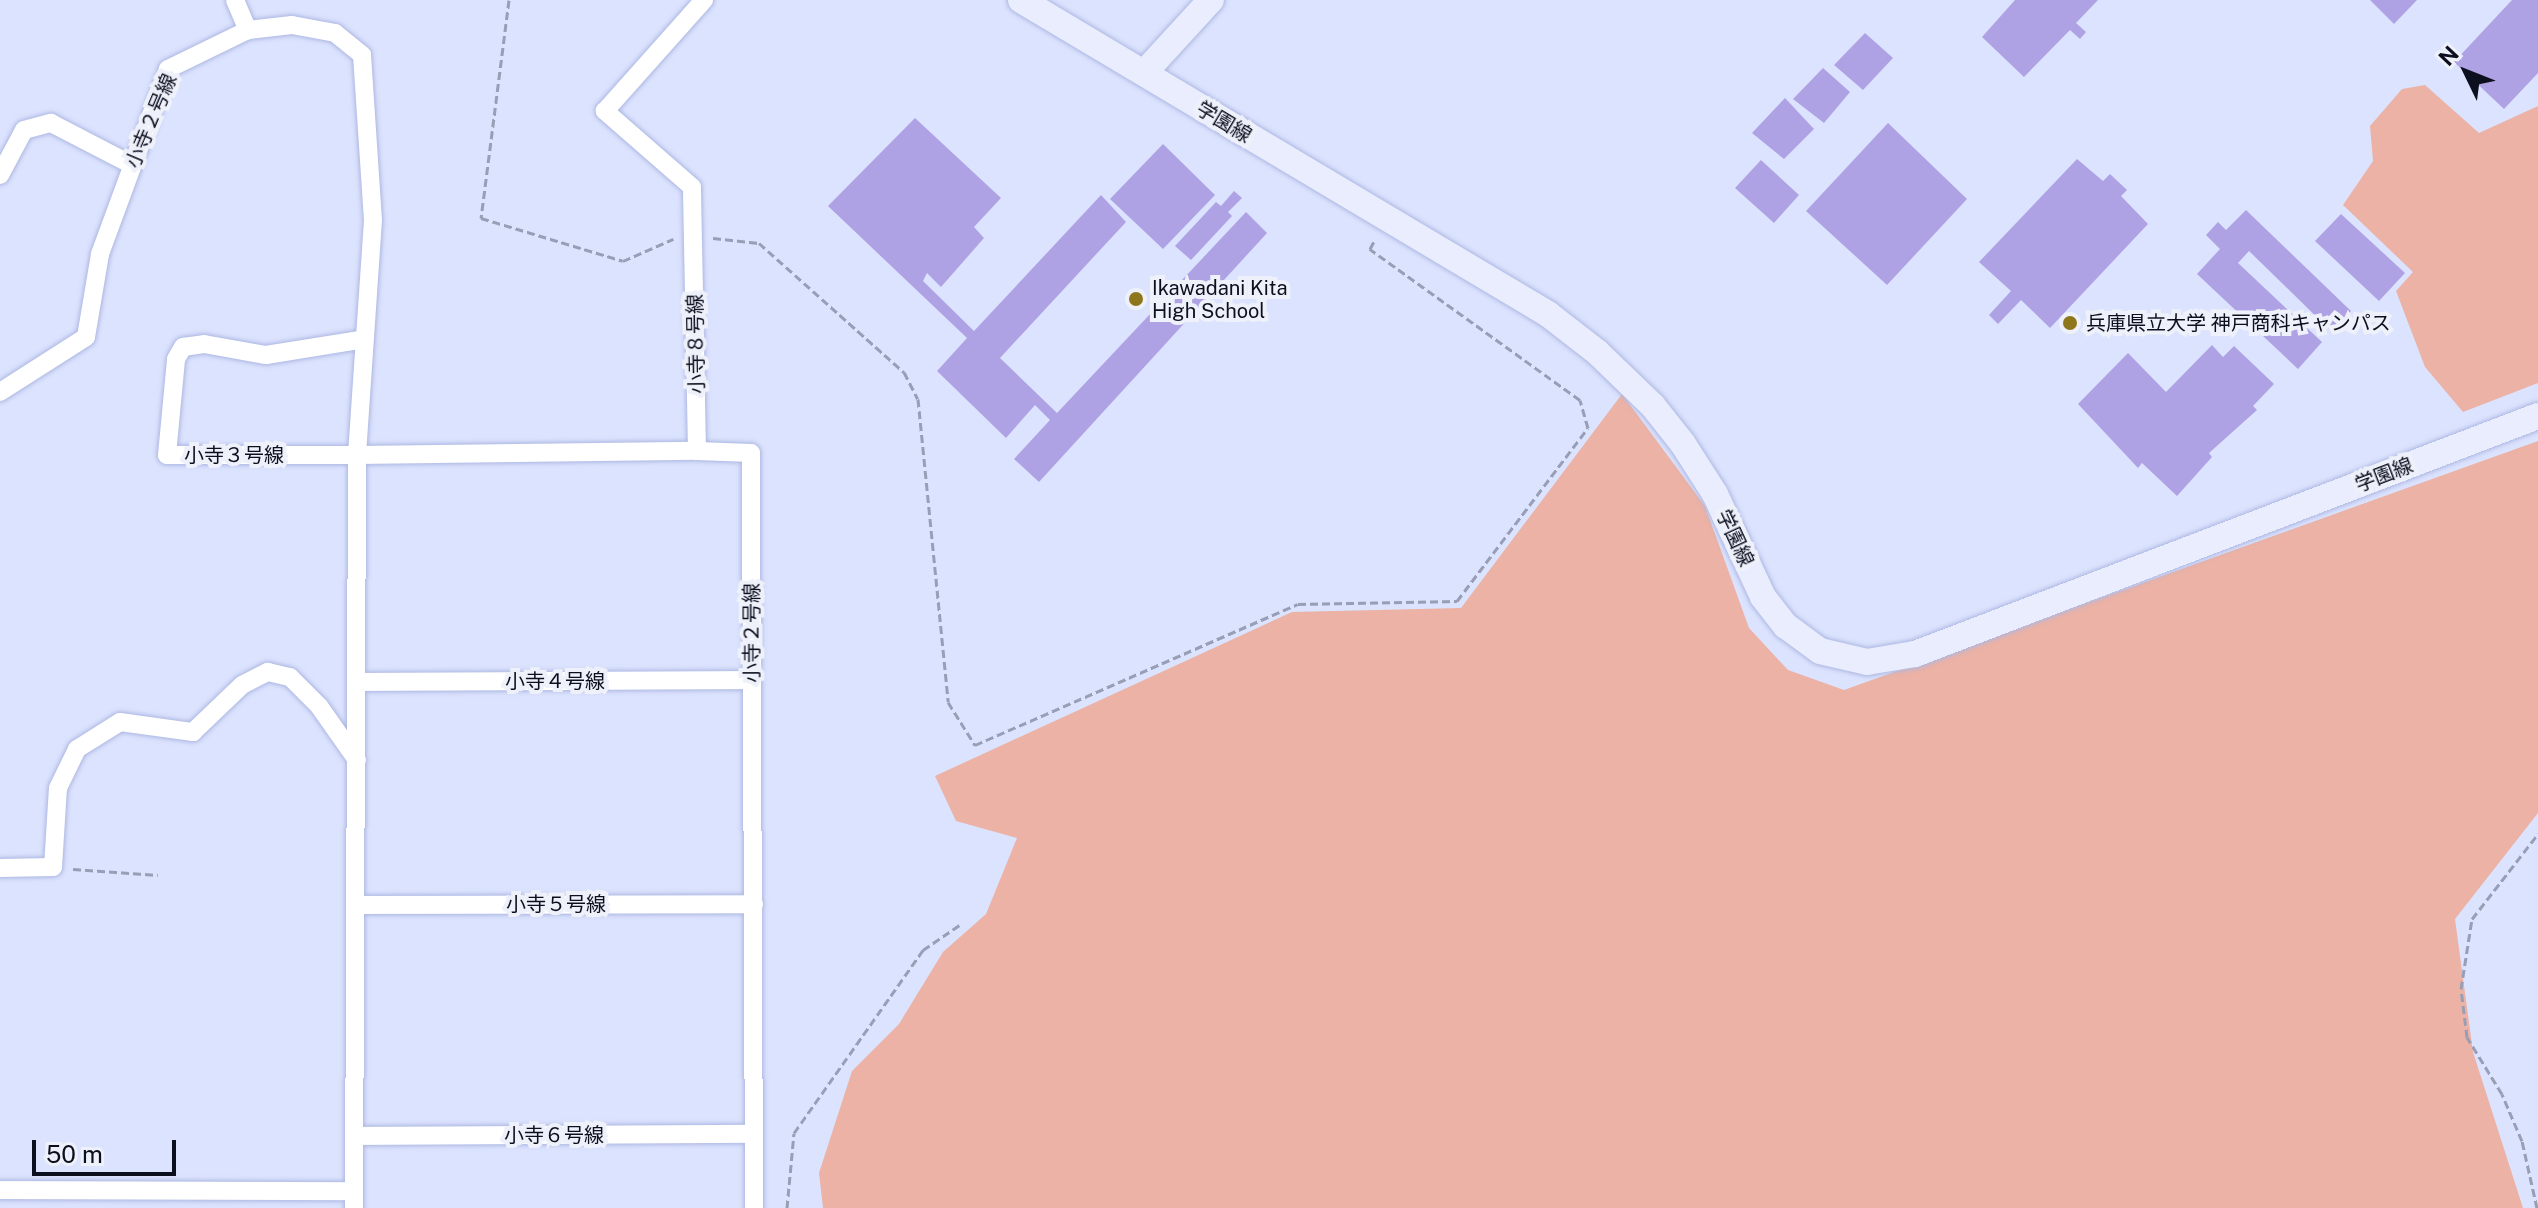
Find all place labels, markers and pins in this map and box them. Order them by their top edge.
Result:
place label: Ikawadani Kita High School [1152,276,1287,323]
marker: Ikawadani Kita High School [1127,290,1145,308]
place label: 兵庫県立大学 神戸商科キャンパス [2086,311,2391,335]
marker: 兵庫県立大学 神戸商科キャンパス [2061,314,2079,332]

